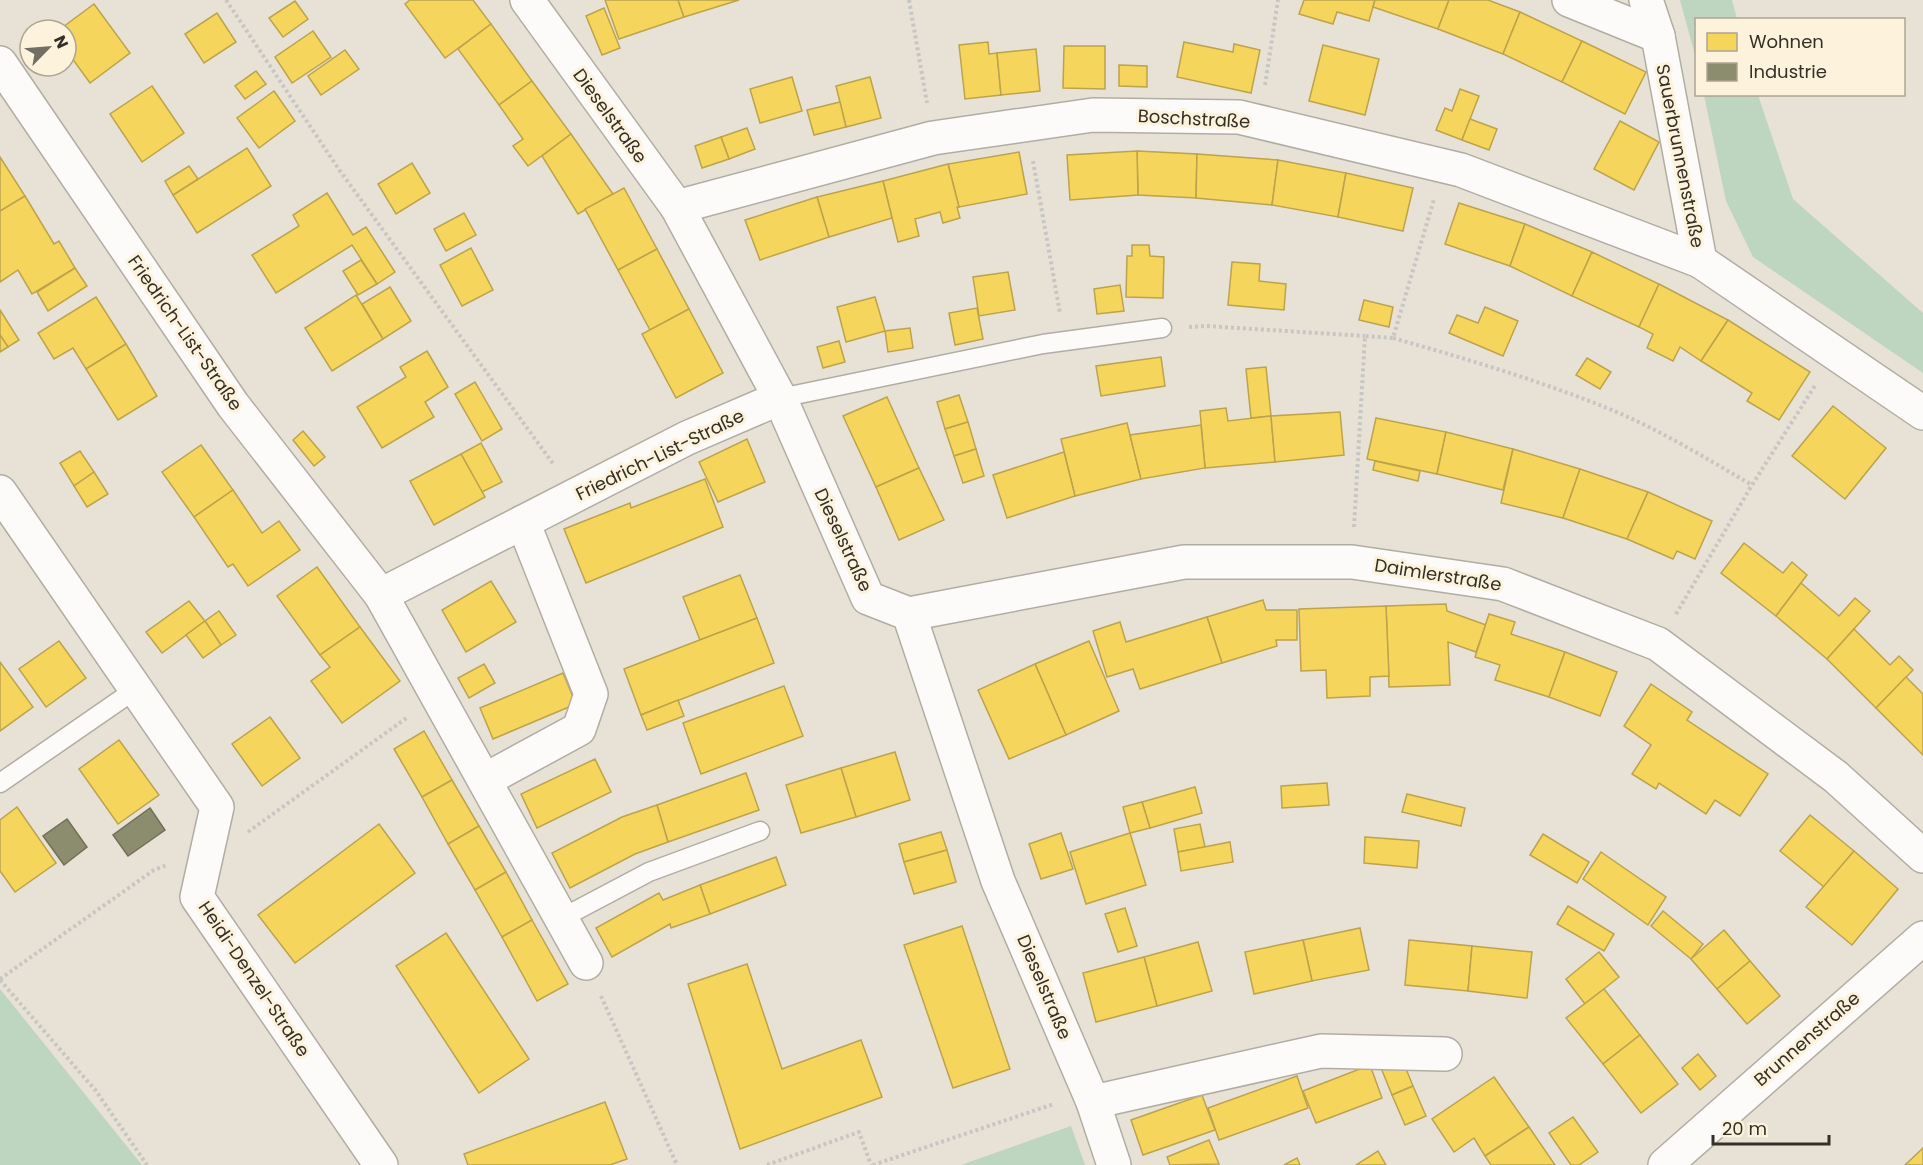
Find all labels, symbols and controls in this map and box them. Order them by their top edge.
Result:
north arrow [18,18,78,78]
legend [1695,18,1905,96]
text: Wohnen [1749,29,1824,54]
text: N [48,32,74,52]
text: Industrie [1749,59,1827,84]
street label: Sauerbrunnenstraße [1650,62,1711,250]
street label: Dieselstraße [568,63,653,168]
street label: Boschstraße [1137,103,1251,134]
street label: Friedrich-List-Straße [122,250,249,415]
street label: Friedrich-List-Straße [571,403,748,506]
street label: Dieselstraße [809,484,878,596]
street label: Daimlerstraße [1373,552,1503,597]
street label: Heidi-Denzel-Straße [193,896,316,1062]
street label: Dieselstraße [1011,931,1078,1043]
street label: Brunnenstraße [1748,985,1865,1092]
scale bar [1713,1108,1828,1146]
text: 20 m [1722,1116,1767,1141]

